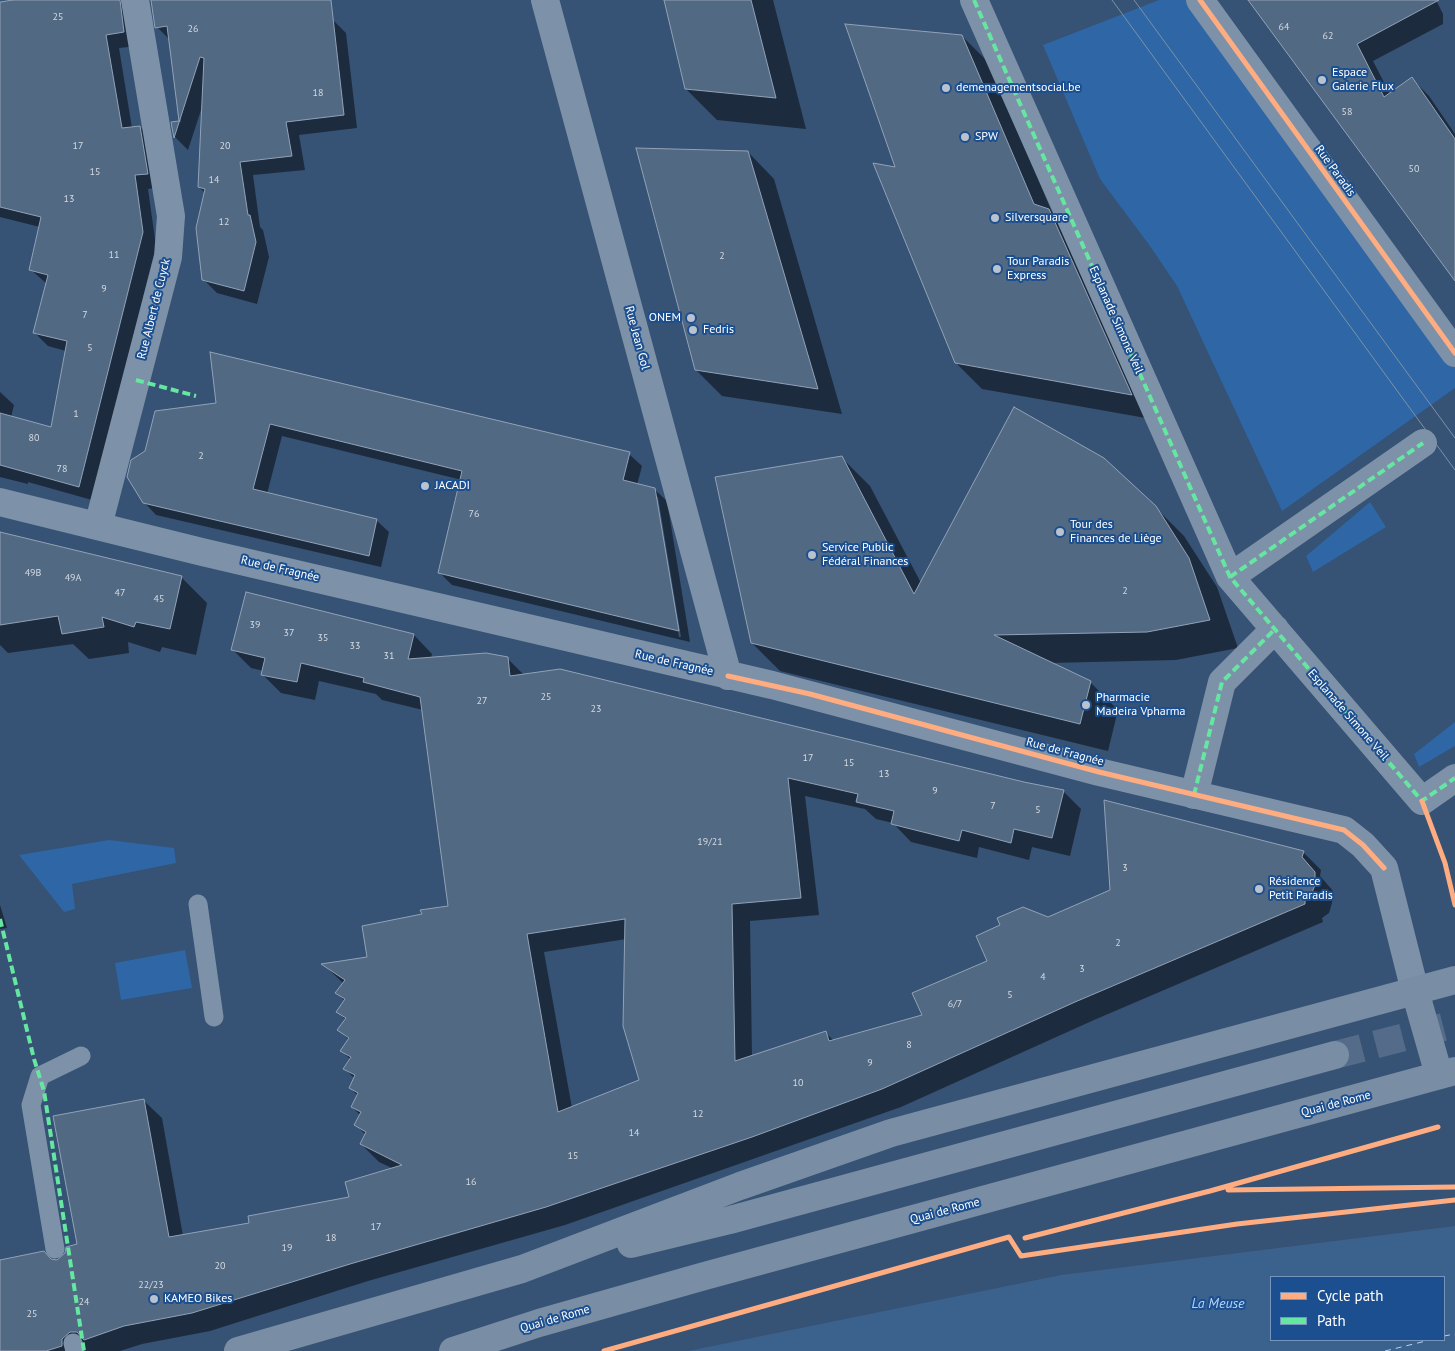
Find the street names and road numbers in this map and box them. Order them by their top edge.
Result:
street label: Rue Paradis [1312,143,1358,199]
street label: Rue Albert de Cuyck [135,257,173,361]
street label: Esplanade Simone Veil [1086,264,1146,376]
street label: Rue Jean Gol [622,305,652,371]
street label: Rue de Fragnée [239,553,321,585]
street label: Rue de Fragnée [633,647,715,679]
street label: Esplanade Simone Veil [1304,666,1392,764]
street label: Rue de Fragnée [1025,735,1105,769]
street label: Quai de Rome [1300,1088,1372,1120]
street label: Quai de Rome [909,1195,981,1227]
street label: Quai de Rome [519,1302,591,1336]

